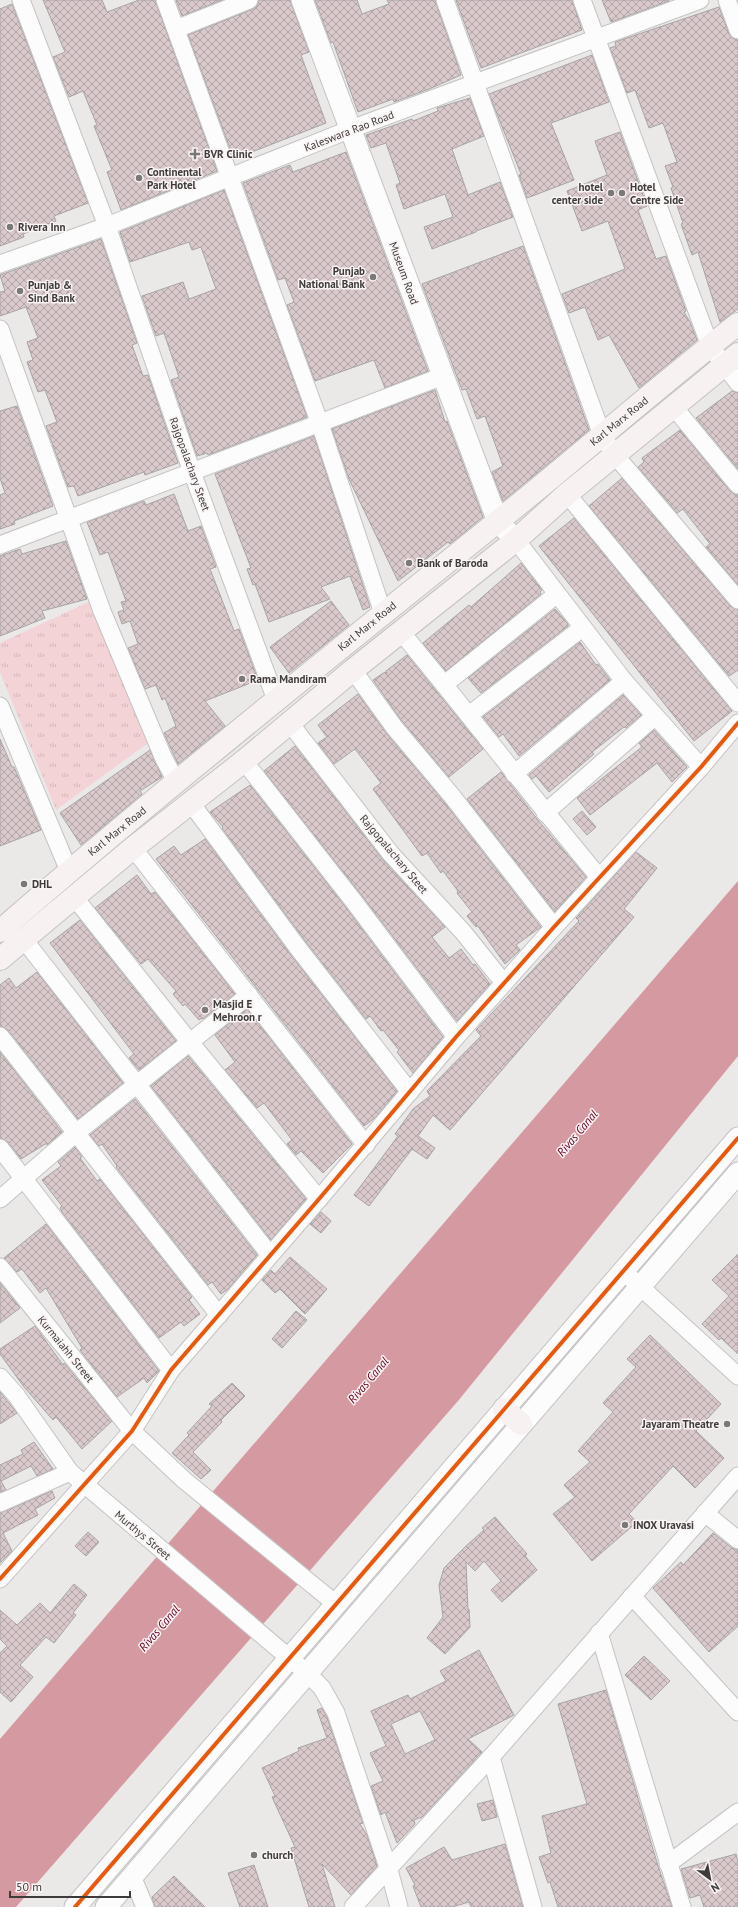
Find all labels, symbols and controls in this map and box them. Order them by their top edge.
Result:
street label: Kaleswara Rao Road [302,107,396,155]
place label: BVR Clinic [204,147,253,161]
marker: BVR Clinic [189,148,201,160]
place label: Continental Park Hotel [147,165,202,192]
marker: Continental Park Hotel [134,173,144,183]
place label: hotel center side [552,180,604,207]
place label: Hotel Centre Side [630,180,684,207]
marker: hotel center side [606,188,616,198]
marker: Hotel Centre Side [617,188,627,198]
place label: Rivera Inn [18,220,66,234]
marker: Rivera Inn [5,222,15,232]
street label: Museum Road [386,240,422,306]
place label: Punjab National Bank [299,264,366,291]
marker: Punjab National Bank [368,272,378,282]
place label: Punjab & Sind Bank [28,278,75,305]
marker: Punjab & Sind Bank [15,286,25,296]
street label: Karl Marx Road [587,393,651,449]
street label: Rajgopalachary Steet [167,415,214,513]
place label: Bank of Baroda [417,556,488,570]
marker: Bank of Baroda [404,558,414,568]
street label: Karl Marx Road [335,598,399,654]
place label: Rama Mandiram [250,672,327,686]
marker: Rama Mandiram [237,674,247,684]
street label: Karl Marx Road [85,803,149,859]
street label: Rajgopalachary Steet [357,812,431,897]
place label: DHL [32,877,52,891]
marker: DHL [19,879,29,889]
place label: Masjid E Mehroon r [213,997,262,1024]
marker: Masjid E Mehroon r [200,1005,210,1015]
water label: Rivas Canal [553,1106,601,1159]
street label: Kurmaiahh Street [35,1313,97,1385]
water label: Rivas Canal [344,1353,392,1406]
place label: Jayaram Theatre [641,1417,719,1431]
marker: Jayaram Theatre [722,1419,732,1429]
street label: Murthys Street [112,1507,174,1563]
place label: INOX Uravasi [633,1518,694,1532]
marker: INOX Uravasi [620,1520,630,1530]
water label: Rivas Canal [135,1601,183,1654]
place label: church [262,1848,293,1862]
marker: church [249,1850,259,1860]
north arrow [690,1859,730,1899]
scale bar [10,1873,130,1899]
text: 50 m [16,1879,42,1894]
text: N [709,1880,722,1895]

